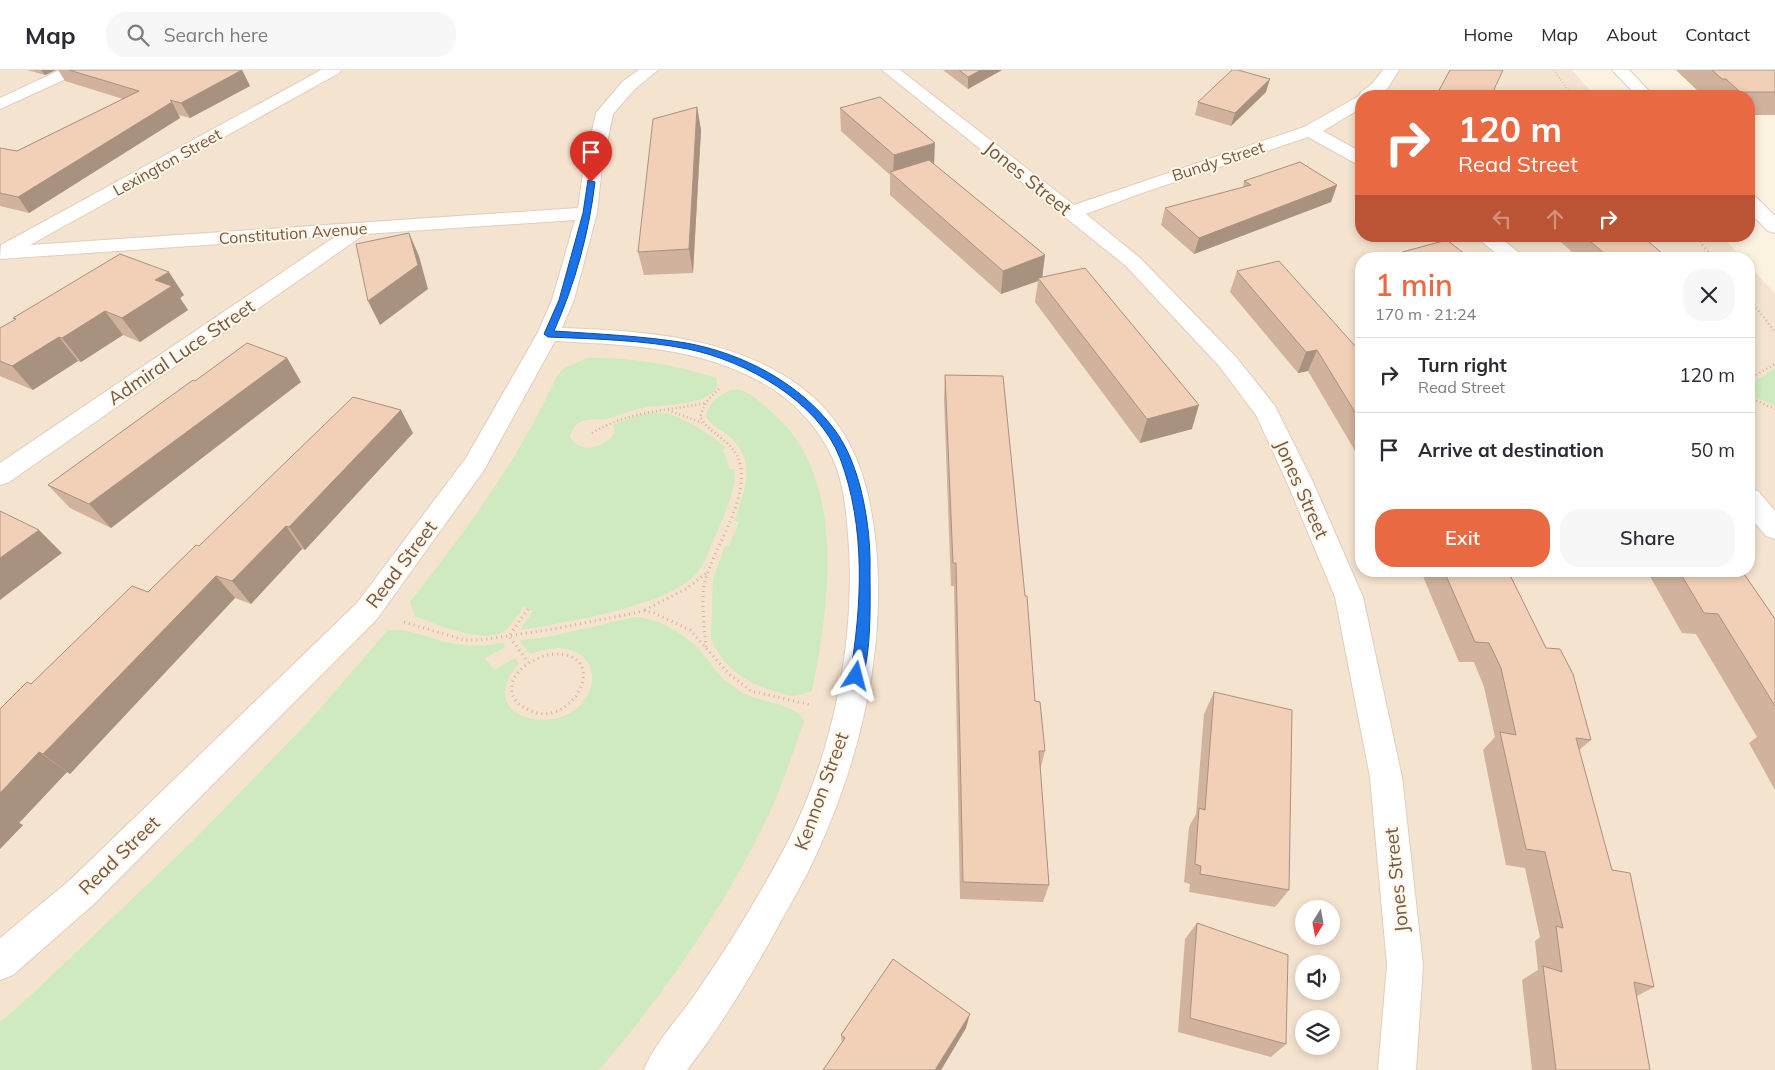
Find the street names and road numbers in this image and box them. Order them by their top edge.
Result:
street label: Lexington Street [109,124,225,200]
street label: Jones Street [979,135,1077,221]
street label: Bundy Street [1169,137,1267,185]
street label: Constitution Avenue [218,218,368,248]
street label: Admiral Luce Street [103,294,259,410]
street label: Jones Street [1270,436,1335,542]
street label: Read Street [360,515,442,613]
street label: Kennon Street [789,728,854,853]
street label: Read Street [73,810,165,900]
street label: Jones Street [1379,826,1413,934]

